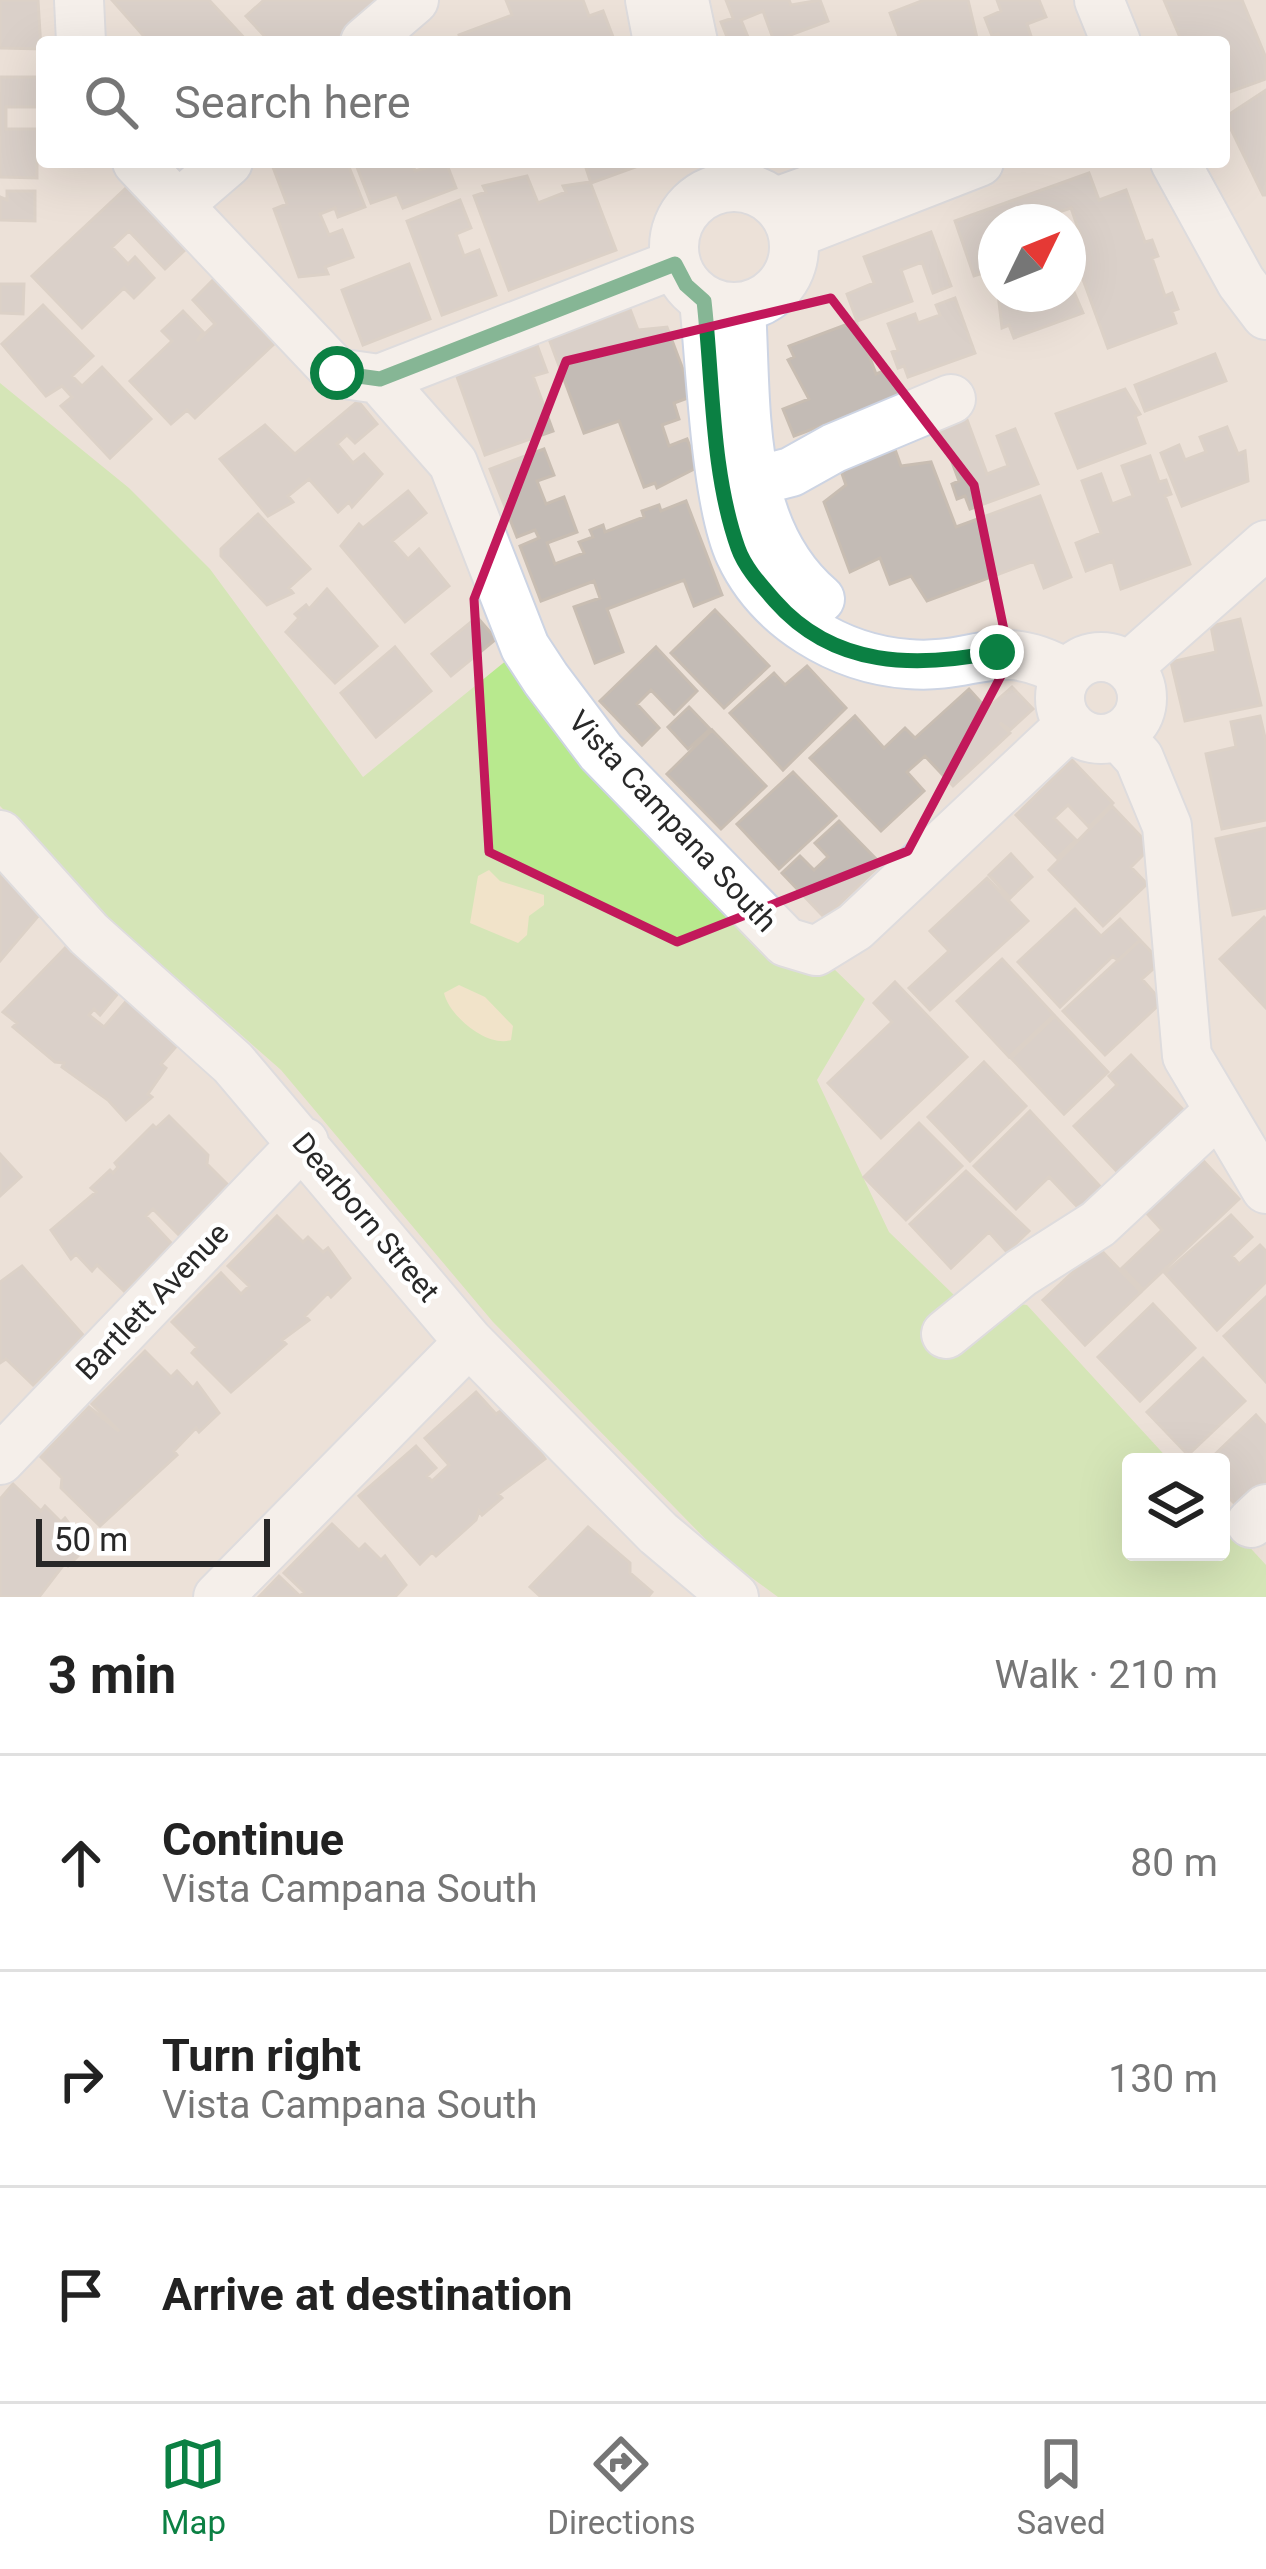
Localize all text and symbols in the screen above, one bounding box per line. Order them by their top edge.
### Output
search box [36,36,1230,168]
icon: search [78,69,144,135]
text: Search here [174,76,411,129]
north arrow [978,204,1086,312]
route start [310,346,364,400]
route end [970,625,1024,679]
street label: Vista Campana South [562,703,784,939]
street label: Dearborn Street [285,1126,447,1308]
street label: Bartlett Avenue [69,1215,235,1387]
map controls [1122,1453,1230,1561]
button: layers [1122,1453,1230,1561]
scale bar [36,1513,270,1566]
text: 50 m [54,1520,128,1559]
text: 3 min [48,1646,176,1705]
text: Walk · 210 m [994,1652,1218,1698]
text: Continue [162,1813,344,1866]
icon: ahead [48,1830,114,1896]
text: 80 m [1130,1840,1218,1886]
text: Vista Campana South [162,1866,538,1912]
text: Turn right [162,2029,361,2082]
icon: right [48,2046,114,2112]
text: 130 m [1108,2056,1218,2102]
text: Vista Campana South [162,2082,538,2128]
icon: arrive [48,2262,114,2328]
text: Arrive at destination [162,2268,573,2321]
tab: Map [160,2431,226,2542]
tab: Directions [547,2431,696,2542]
tab: Saved [1016,2431,1106,2542]

